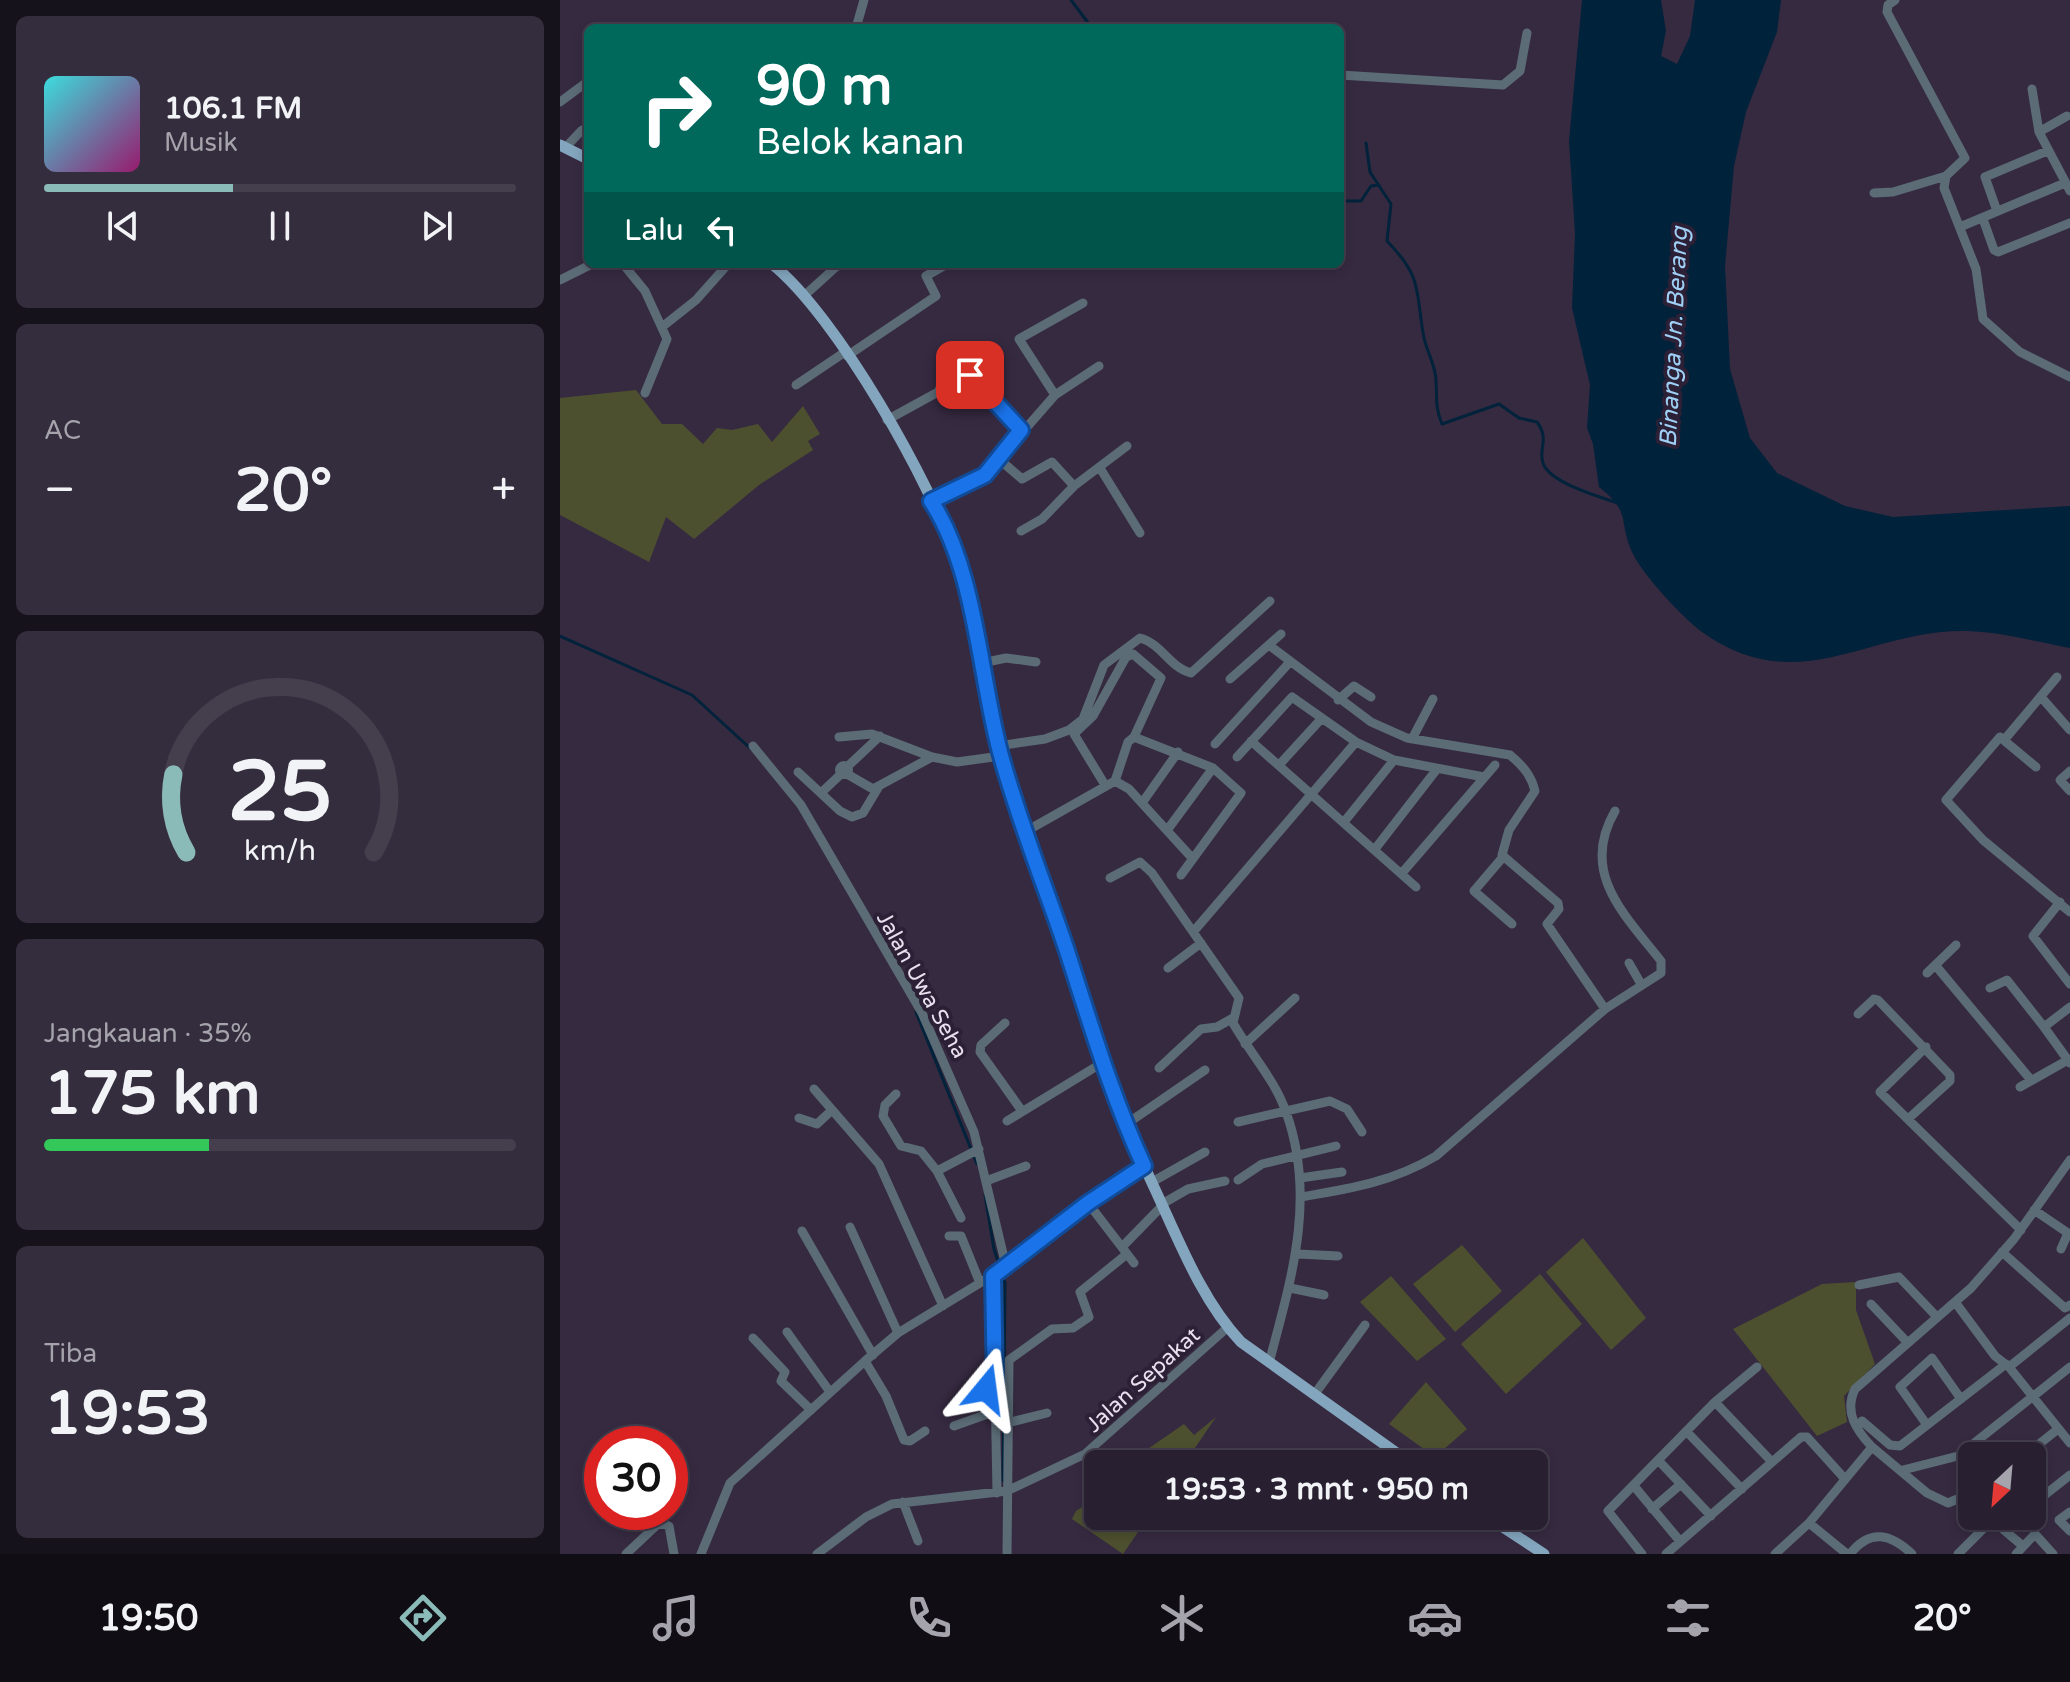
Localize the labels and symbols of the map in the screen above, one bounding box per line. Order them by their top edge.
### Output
water label: Binanga Jn. Berang [1654,224,1694,448]
pin [936,341,1004,409]
street label: Jalan Uwa Seha [871,907,973,1063]
street label: Jalan Sepakat [1081,1322,1205,1438]
position arrow [944,1347,1028,1431]
speed limit sign: 30 [584,1426,688,1530]
north arrow [1958,1442,2046,1530]

